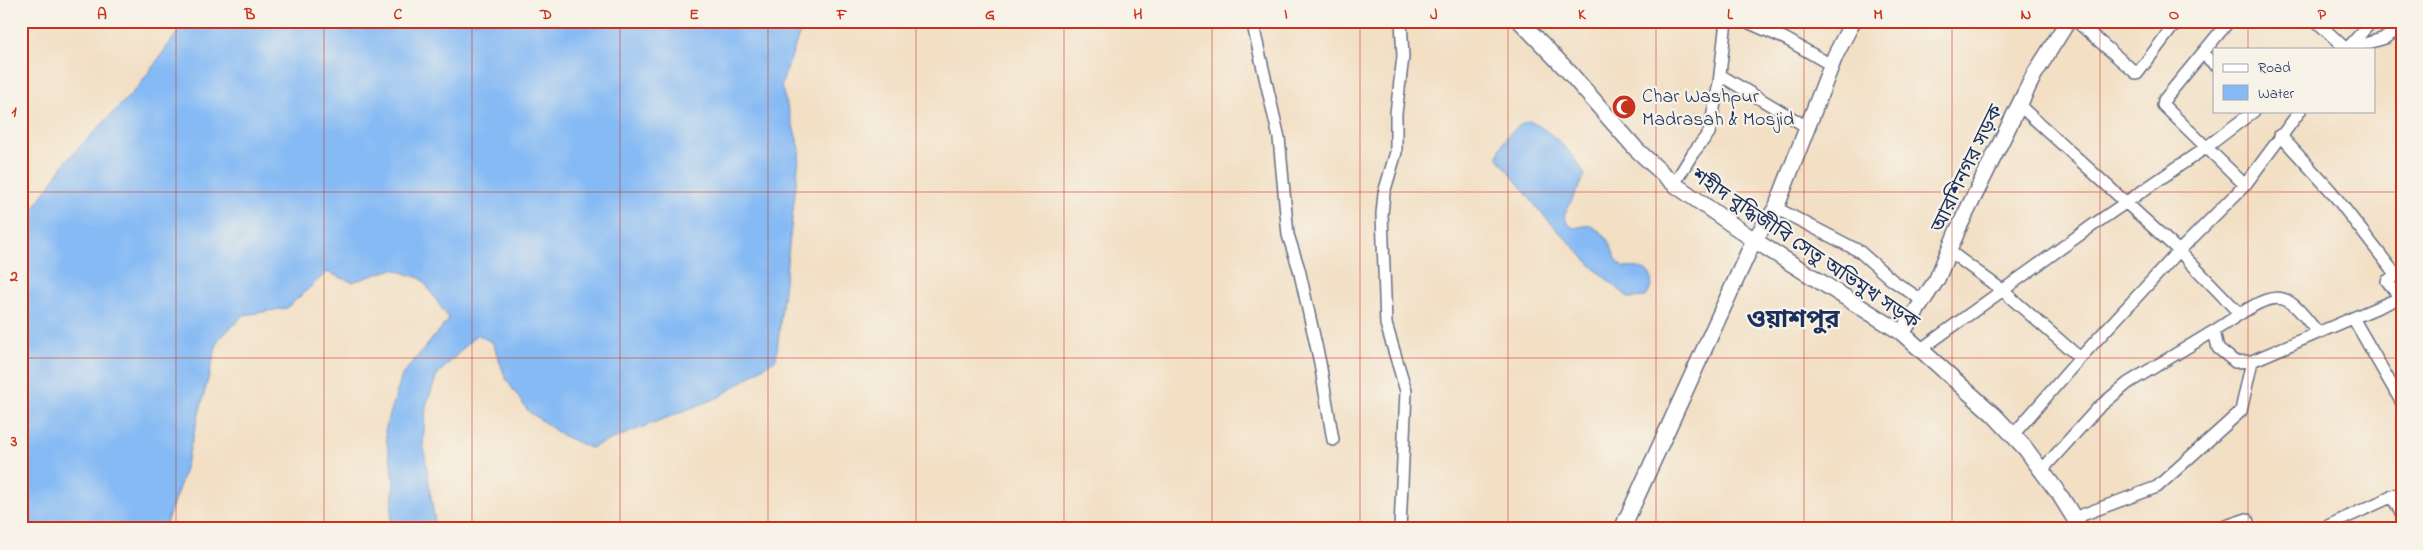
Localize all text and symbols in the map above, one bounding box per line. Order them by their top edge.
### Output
text: A [97,3,107,27]
text: B [244,3,256,27]
text: C [394,3,403,27]
text: D [539,3,552,27]
text: E [689,3,699,27]
text: F [836,3,848,27]
text: G [985,3,995,27]
text: H [1133,3,1143,27]
text: I [1284,3,1288,27]
text: J [1430,3,1438,27]
text: K [1578,3,1587,27]
text: L [1727,3,1734,27]
text: M [1873,3,1883,27]
text: N [2021,3,2032,27]
text: O [2169,3,2180,27]
text: P [2318,3,2327,27]
legend [2213,48,2376,112]
text: Road [2258,57,2291,79]
place label: Char Washpur Madrasah & Mosjid [1642,83,1794,135]
text: Water [2258,83,2294,105]
mosque icon: Char Washpur Madrasah & Mosjid [1611,94,1637,120]
text: 1 [11,100,17,124]
street label: আরশিনগর সড়ক [1924,100,2012,239]
street label: শহীদ বুদ্ধিজীবি সেতু অভিমুখ সড়ক [1684,162,1925,338]
text: 2 [9,265,18,289]
district label: ওয়াশপুর [1747,303,1840,339]
text: 3 [10,430,18,454]

